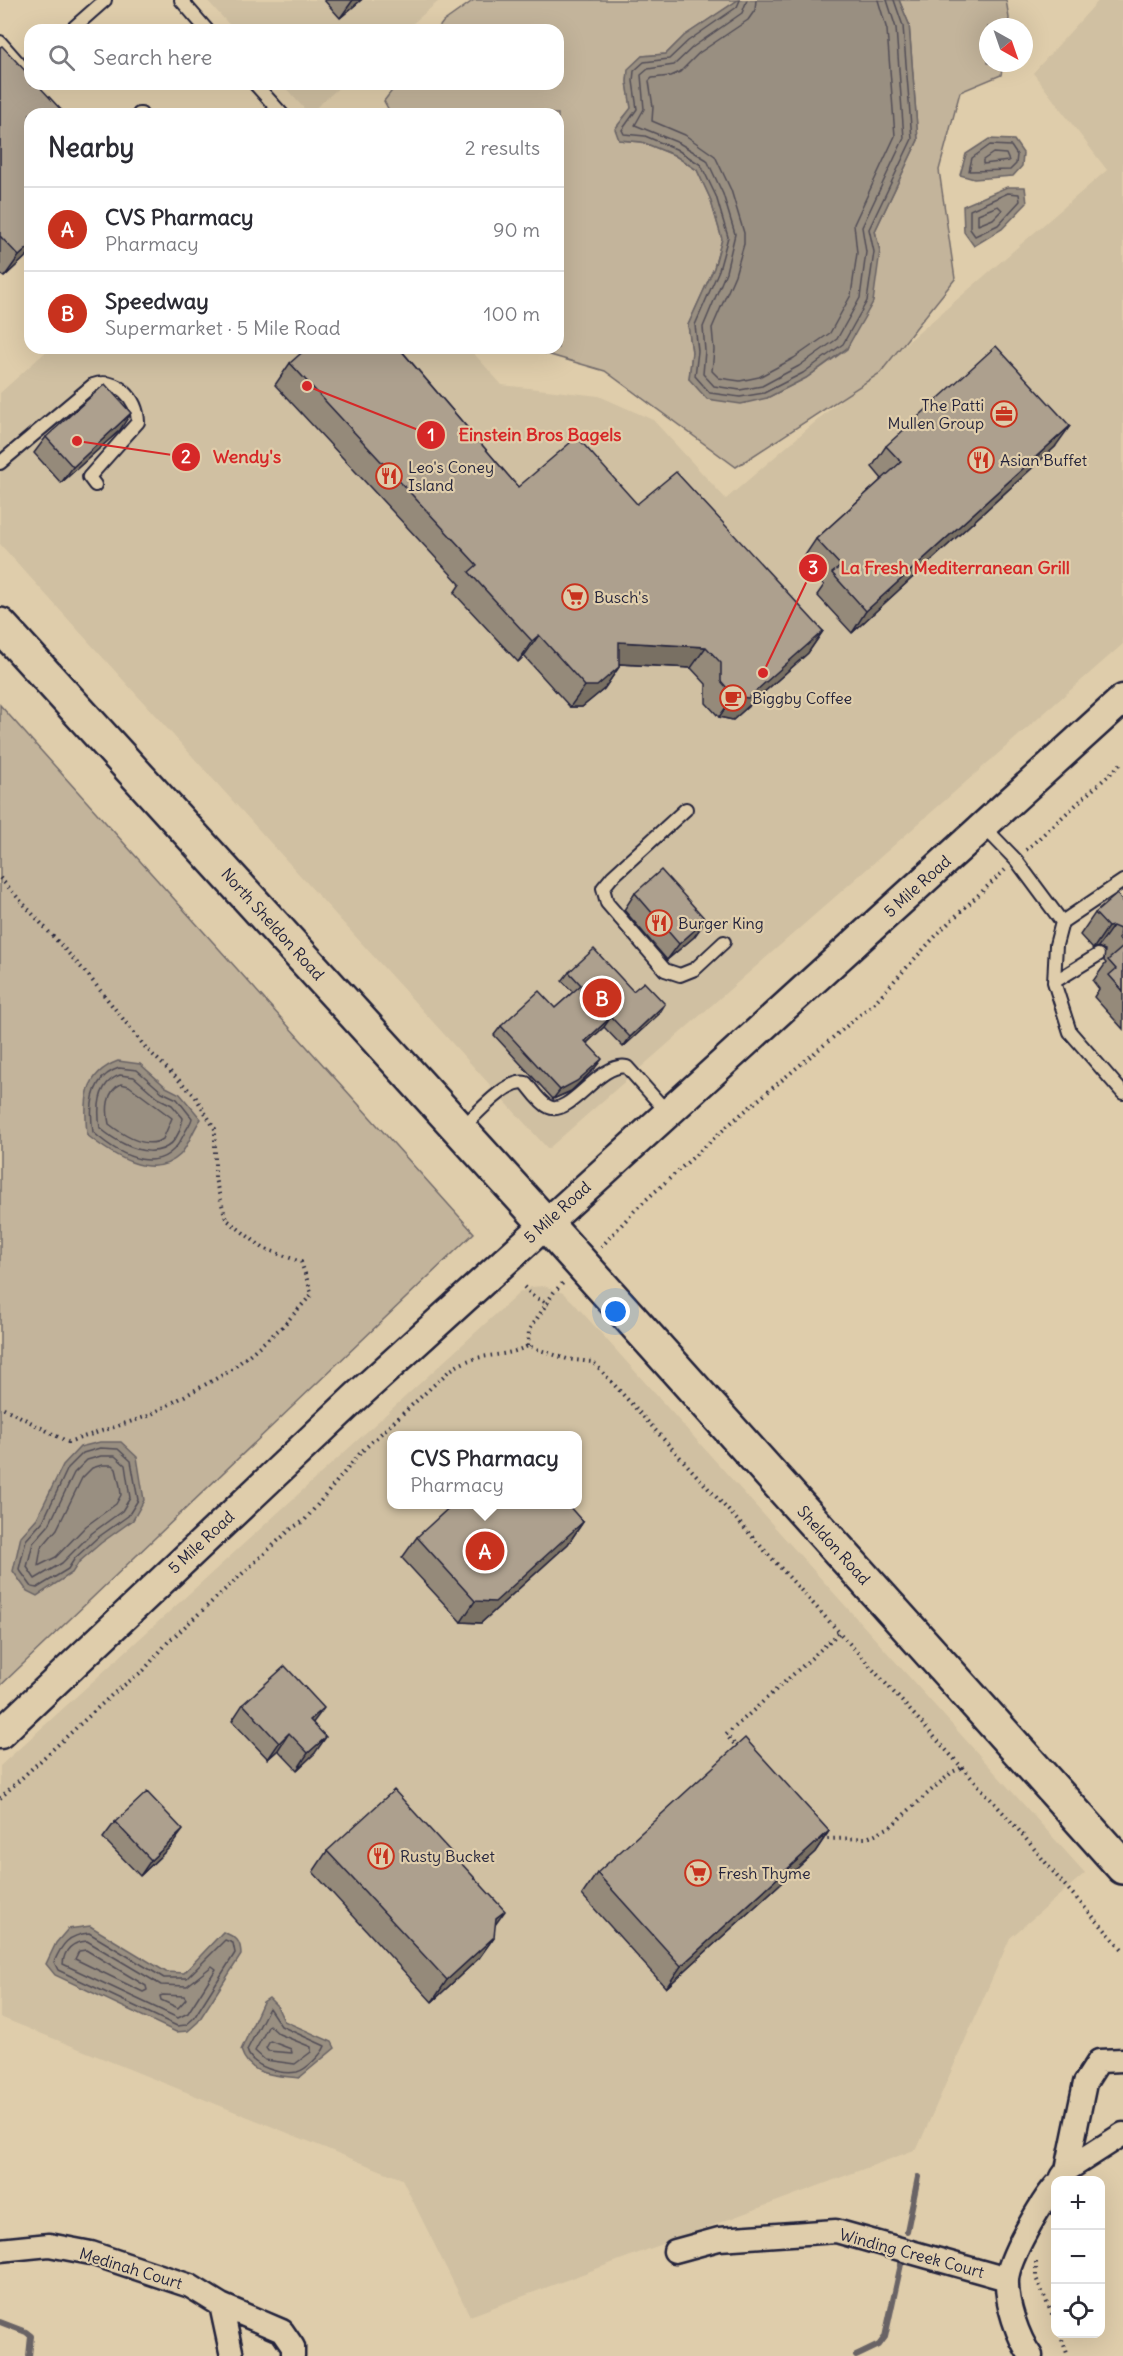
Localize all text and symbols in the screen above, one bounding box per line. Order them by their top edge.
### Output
north arrow [979,18,1033,72]
search box [24,24,564,90]
icon: search [45,41,78,74]
text: Search here [93,43,212,71]
text: Nearby [48,131,134,164]
text: 2 results [465,135,540,160]
text: CVS Pharmacy [105,203,254,231]
text: A [61,217,74,242]
text: 90 m [493,217,540,242]
text: Pharmacy [105,231,199,256]
text: Speedway [105,287,209,315]
text: B [61,301,74,326]
text: 100 m [483,301,540,326]
text: Supermarket · 5 Mile Road [105,315,341,340]
place label: The Patti Mullen Group [888,395,984,433]
office icon: The Patti Mullen Group [989,399,1019,429]
callout: Einstein Bros Bagels [416,417,633,453]
text: 1 [427,423,435,446]
text: Einstein Bros Bagels [458,423,622,446]
callout: Wendy's [171,439,293,475]
text: 2 [181,445,191,468]
text: Wendy's [213,445,281,468]
restaurant icon: Asian Buffet [966,445,996,475]
place label: Asian Buffet [1000,450,1088,470]
place label: Leo's Coney Island [408,457,494,495]
restaurant icon: Leo's Coney Island [374,461,404,491]
callout: La Fresh Mediterranean Grill [798,550,1082,586]
text: 3 [808,556,818,579]
text: La Fresh Mediterranean Grill [840,556,1070,579]
supermarket icon: Busch's [560,582,590,612]
place label: Busch's [594,587,649,607]
cafe icon: Biggby Coffee [718,683,748,713]
place label: Biggby Coffee [752,688,852,708]
street label: 5 Mile Road [879,851,955,921]
street label: North Sheldon Road [217,864,329,984]
restaurant icon: Burger King [644,908,674,938]
place label: Burger King [678,913,764,933]
pin: B [582,976,622,1020]
street label: 5 Mile Road [519,1177,595,1247]
your location [601,1297,630,1326]
popup [387,1431,582,1509]
text: CVS Pharmacy [410,1444,559,1472]
text: Pharmacy [410,1472,504,1497]
street label: Sheldon Road [793,1501,875,1589]
street label: 5 Mile Road [164,1506,238,1578]
pin: A [466,1528,504,1574]
restaurant icon: Rusty Bucket [366,1841,396,1871]
place label: Rusty Bucket [400,1846,496,1866]
supermarket icon: Fresh Thyme [683,1858,713,1888]
place label: Fresh Thyme [718,1863,811,1883]
map controls [1051,2176,1105,2338]
button: + [1051,2176,1105,2230]
street label: Winding Creek Court [838,2224,987,2282]
button: − [1051,2230,1105,2284]
street label: Medinah Court [77,2243,185,2293]
button: locate [1051,2284,1105,2338]

